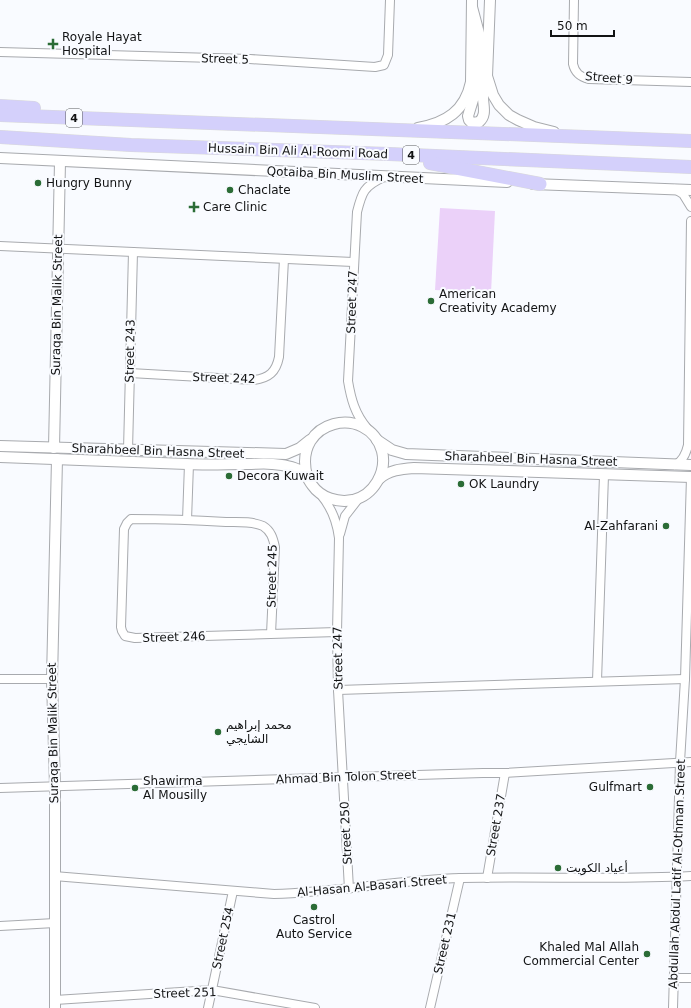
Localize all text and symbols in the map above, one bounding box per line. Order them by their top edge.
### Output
scale bar [551,12,614,38]
text: 50 m [557,19,588,33]
place label: Royale Hayat Hospital [62,30,142,58]
marker: Royale Hayat Hospital [47,38,59,50]
street label: Street 5 [201,51,249,67]
street label: Street 9 [585,69,633,87]
road number: 4 [66,109,82,127]
street label: Hussain Bin Ali Al-Roomi Road [208,141,388,161]
road number: 4 [403,146,419,164]
street label: Qotaiba Bin Muslim Street [266,164,424,186]
place label: Hungry Bunny [46,176,132,190]
marker: Hungry Bunny [33,178,43,188]
place label: Chaclate [238,183,291,197]
marker: Chaclate [225,185,235,195]
place label: Care Clinic [203,200,267,214]
marker: Care Clinic [188,201,200,213]
street label: Suraqa Bin Malik Street [49,234,65,376]
street label: Street 247 [344,270,360,334]
place label: American Creativity Academy [439,287,557,315]
marker: American Creativity Academy [426,296,436,306]
street label: Street 243 [122,319,138,383]
street label: Street 242 [192,370,256,386]
street label: Sharahbeel Bin Hasna Street [71,441,245,461]
street label: Sharahbeel Bin Hasna Street [444,449,618,469]
place label: Decora Kuwait [237,469,324,483]
marker: Decora Kuwait [224,471,234,481]
place label: OK Laundry [469,477,539,491]
marker: OK Laundry [456,479,466,489]
place label: Al-Zahfarani [584,519,658,533]
marker: Al-Zahfarani [661,521,671,531]
street label: Street 245 [264,544,280,608]
street label: Street 247 [330,626,346,690]
street label: Street 246 [142,629,206,645]
street label: Suraqa Bin Malik Street [45,662,61,804]
place label: محمد إبراهيم الشايجي [226,718,292,746]
marker: محمد إبراهيم الشايجي [213,727,223,737]
street label: Abdullah Abdul Latif Al-Othman Street [666,759,688,989]
street label: Ahmad Bin Tolon Street [276,768,417,786]
place label: Shawirma Al Mousilly [143,774,207,802]
place label: Gulfmart [589,780,642,794]
marker: Gulfmart [645,782,655,792]
marker: Shawirma Al Mousilly [130,783,140,793]
street label: Street 237 [484,793,508,857]
street label: Street 250 [337,801,355,865]
place label: أعياد الكويت [566,860,628,876]
marker: أعياد الكويت [553,863,563,873]
street label: Al-Hasan Al-Basari Street [296,872,448,900]
marker: Castrol Auto Service [309,902,319,912]
street label: Street 254 [210,906,236,970]
street label: Street 231 [431,911,459,975]
place label: Castrol Auto Service [276,913,352,941]
place label: Khaled Mal Allah Commercial Center [523,940,639,968]
marker: Khaled Mal Allah Commercial Center [642,949,652,959]
street label: Street 251 [153,985,217,1001]

